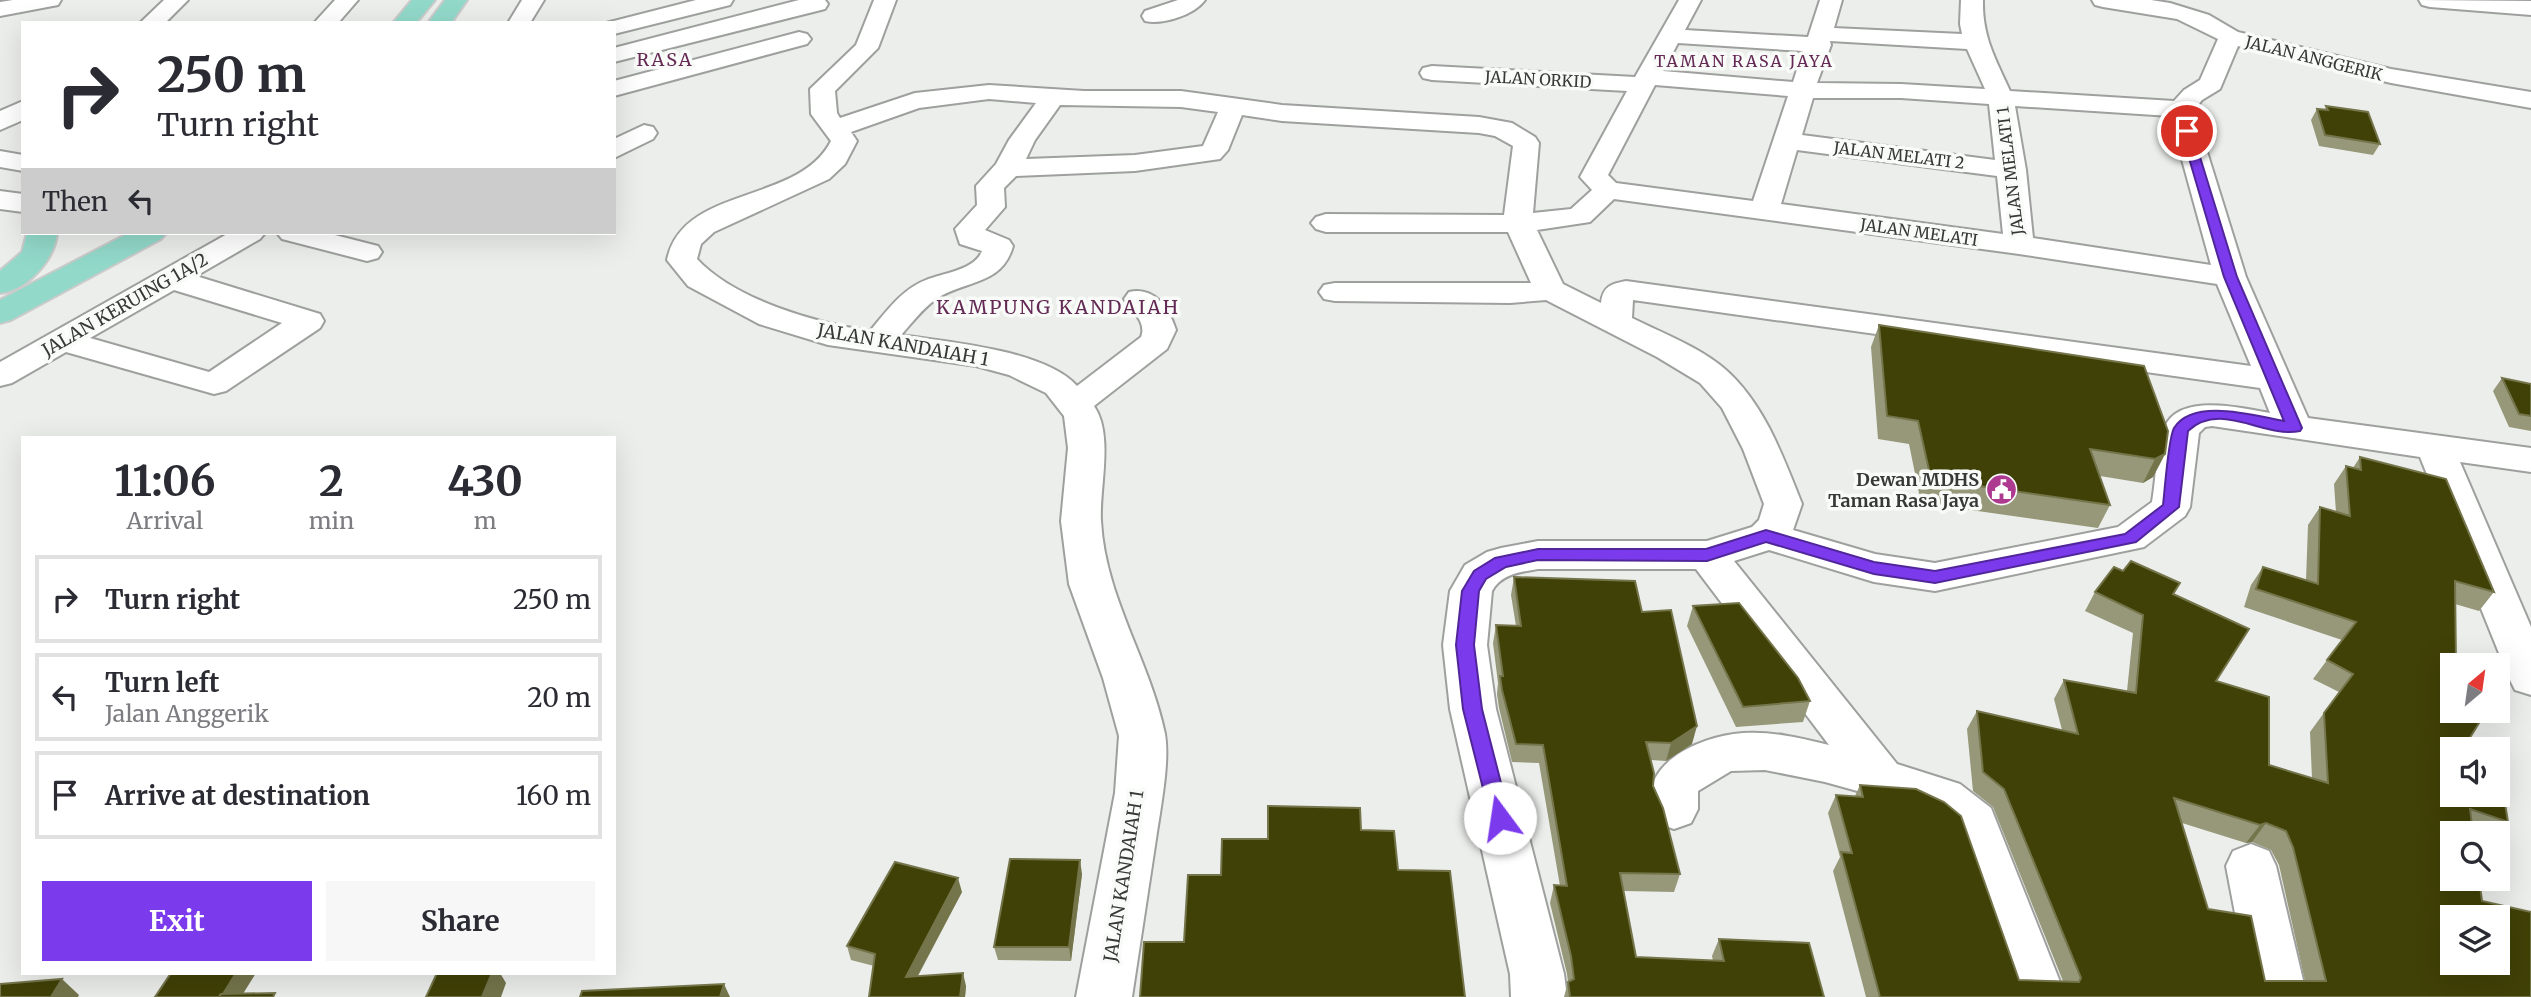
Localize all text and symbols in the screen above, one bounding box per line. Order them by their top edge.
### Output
street label: JALAN ANGGERIK [2242,31,2385,85]
text: 250 m [157,44,306,105]
district label: RASA [636,48,694,71]
icon: right [42,49,133,140]
district label: TAMAN RASA JAYA [1654,51,1834,71]
street label: JALAN ORKID [1483,66,1592,92]
pin [2157,101,2217,161]
text: Turn right [157,105,319,145]
street label: JALAN MELATI 1 [1992,106,2028,237]
icon: arrive [2168,112,2206,150]
street label: JALAN MELATI 2 [1831,137,1966,173]
icon: left [122,182,160,220]
text: Then [42,185,108,218]
street label: JALAN MELATI [1858,214,1979,250]
street label: JALAN KERUING 1A/2 [37,248,212,362]
district label: KAMPUNG KANDAIAH [936,295,1180,319]
street label: JALAN KANDAIAH 1 [815,318,991,371]
text: 11:06 [114,455,215,507]
text: 2 [319,455,344,507]
text: 430 [447,455,523,507]
place label: Dewan MDHS Taman Rasa Jaya [1828,468,1979,512]
public building icon: Dewan MDHS Taman Rasa Jaya [1985,473,2019,507]
text: Arrival [126,506,203,535]
text: min [309,506,354,535]
text: m [474,506,496,535]
icon: right [46,580,84,618]
text: Turn right [105,583,240,616]
text: 250 m [513,583,591,616]
north arrow [2440,653,2510,723]
map controls [2440,653,2510,975]
text: Turn left [105,666,219,699]
icon: left [46,678,84,716]
text: 20 m [527,681,591,714]
text: Jalan Anggerik [105,699,269,728]
button: sound [2440,737,2510,807]
icon: arrive [46,776,84,814]
text: Arrive at destination [105,779,370,812]
text: 160 m [516,779,591,812]
position arrow [1463,781,1537,855]
street label: JALAN KANDAIAH 1 [1098,788,1148,965]
button: search [2440,821,2510,891]
button: Exit [42,881,312,961]
button: Share [326,881,595,961]
button: layers [2440,905,2510,975]

